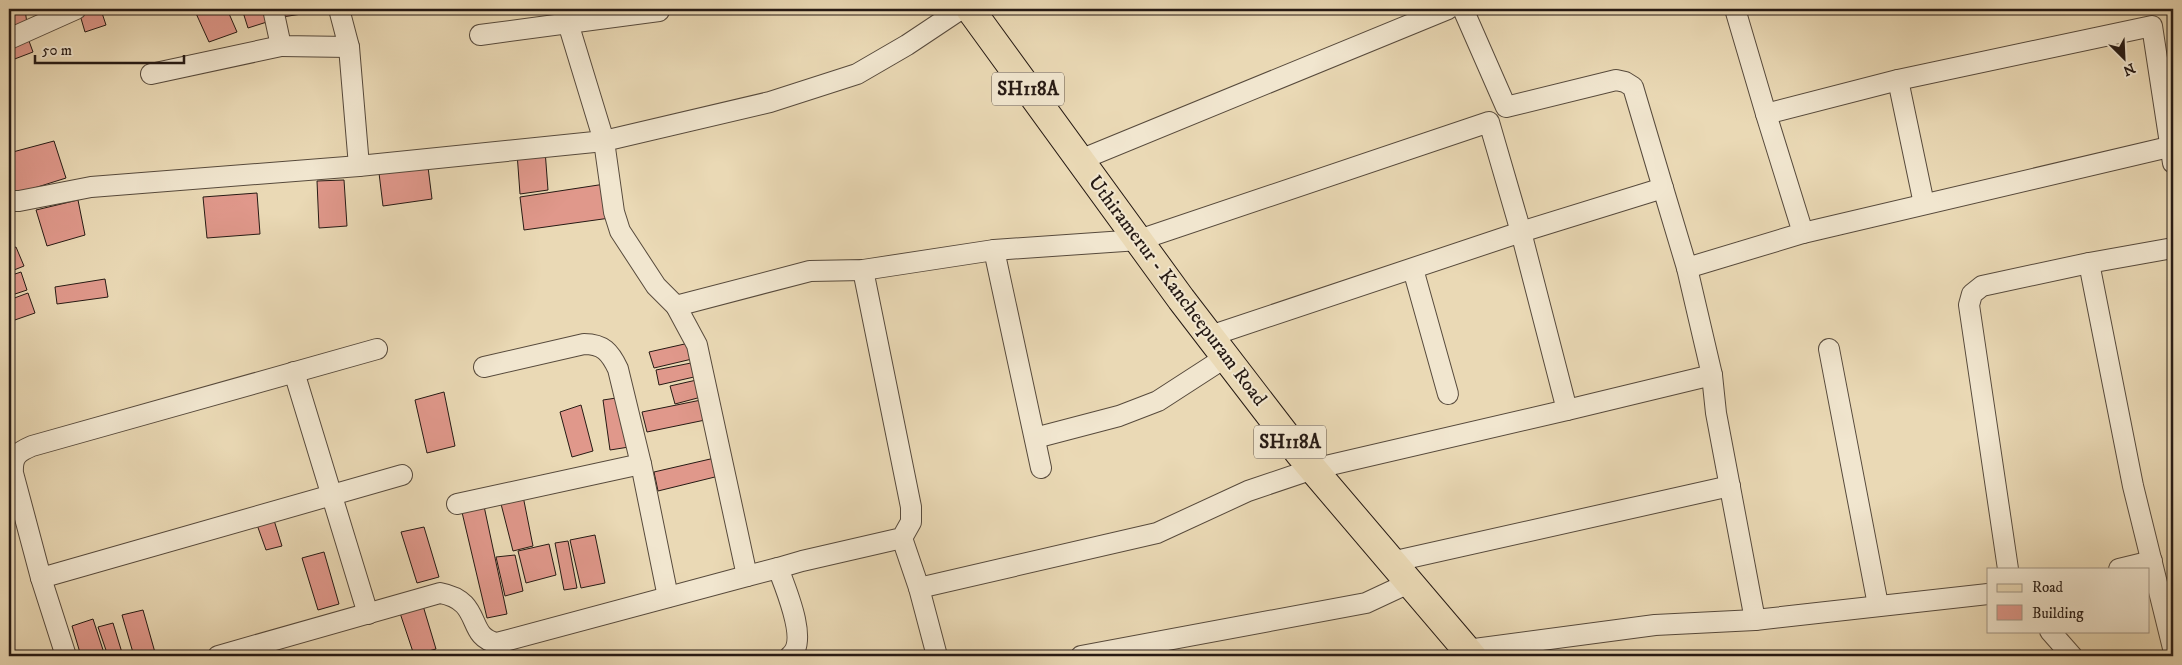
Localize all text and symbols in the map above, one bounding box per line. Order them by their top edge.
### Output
scale bar [35,32,184,64]
north arrow [2100,32,2150,82]
text: 50 m [42,41,72,60]
text: N [2120,58,2138,80]
road number: SH118A [992,72,1064,106]
street label: Uthiramerur - Kancheepuram Road [1082,171,1272,411]
road number: SH118A [1254,426,1326,458]
legend [1987,568,2150,632]
text: Road [2032,578,2064,597]
text: Building [2032,604,2084,623]

